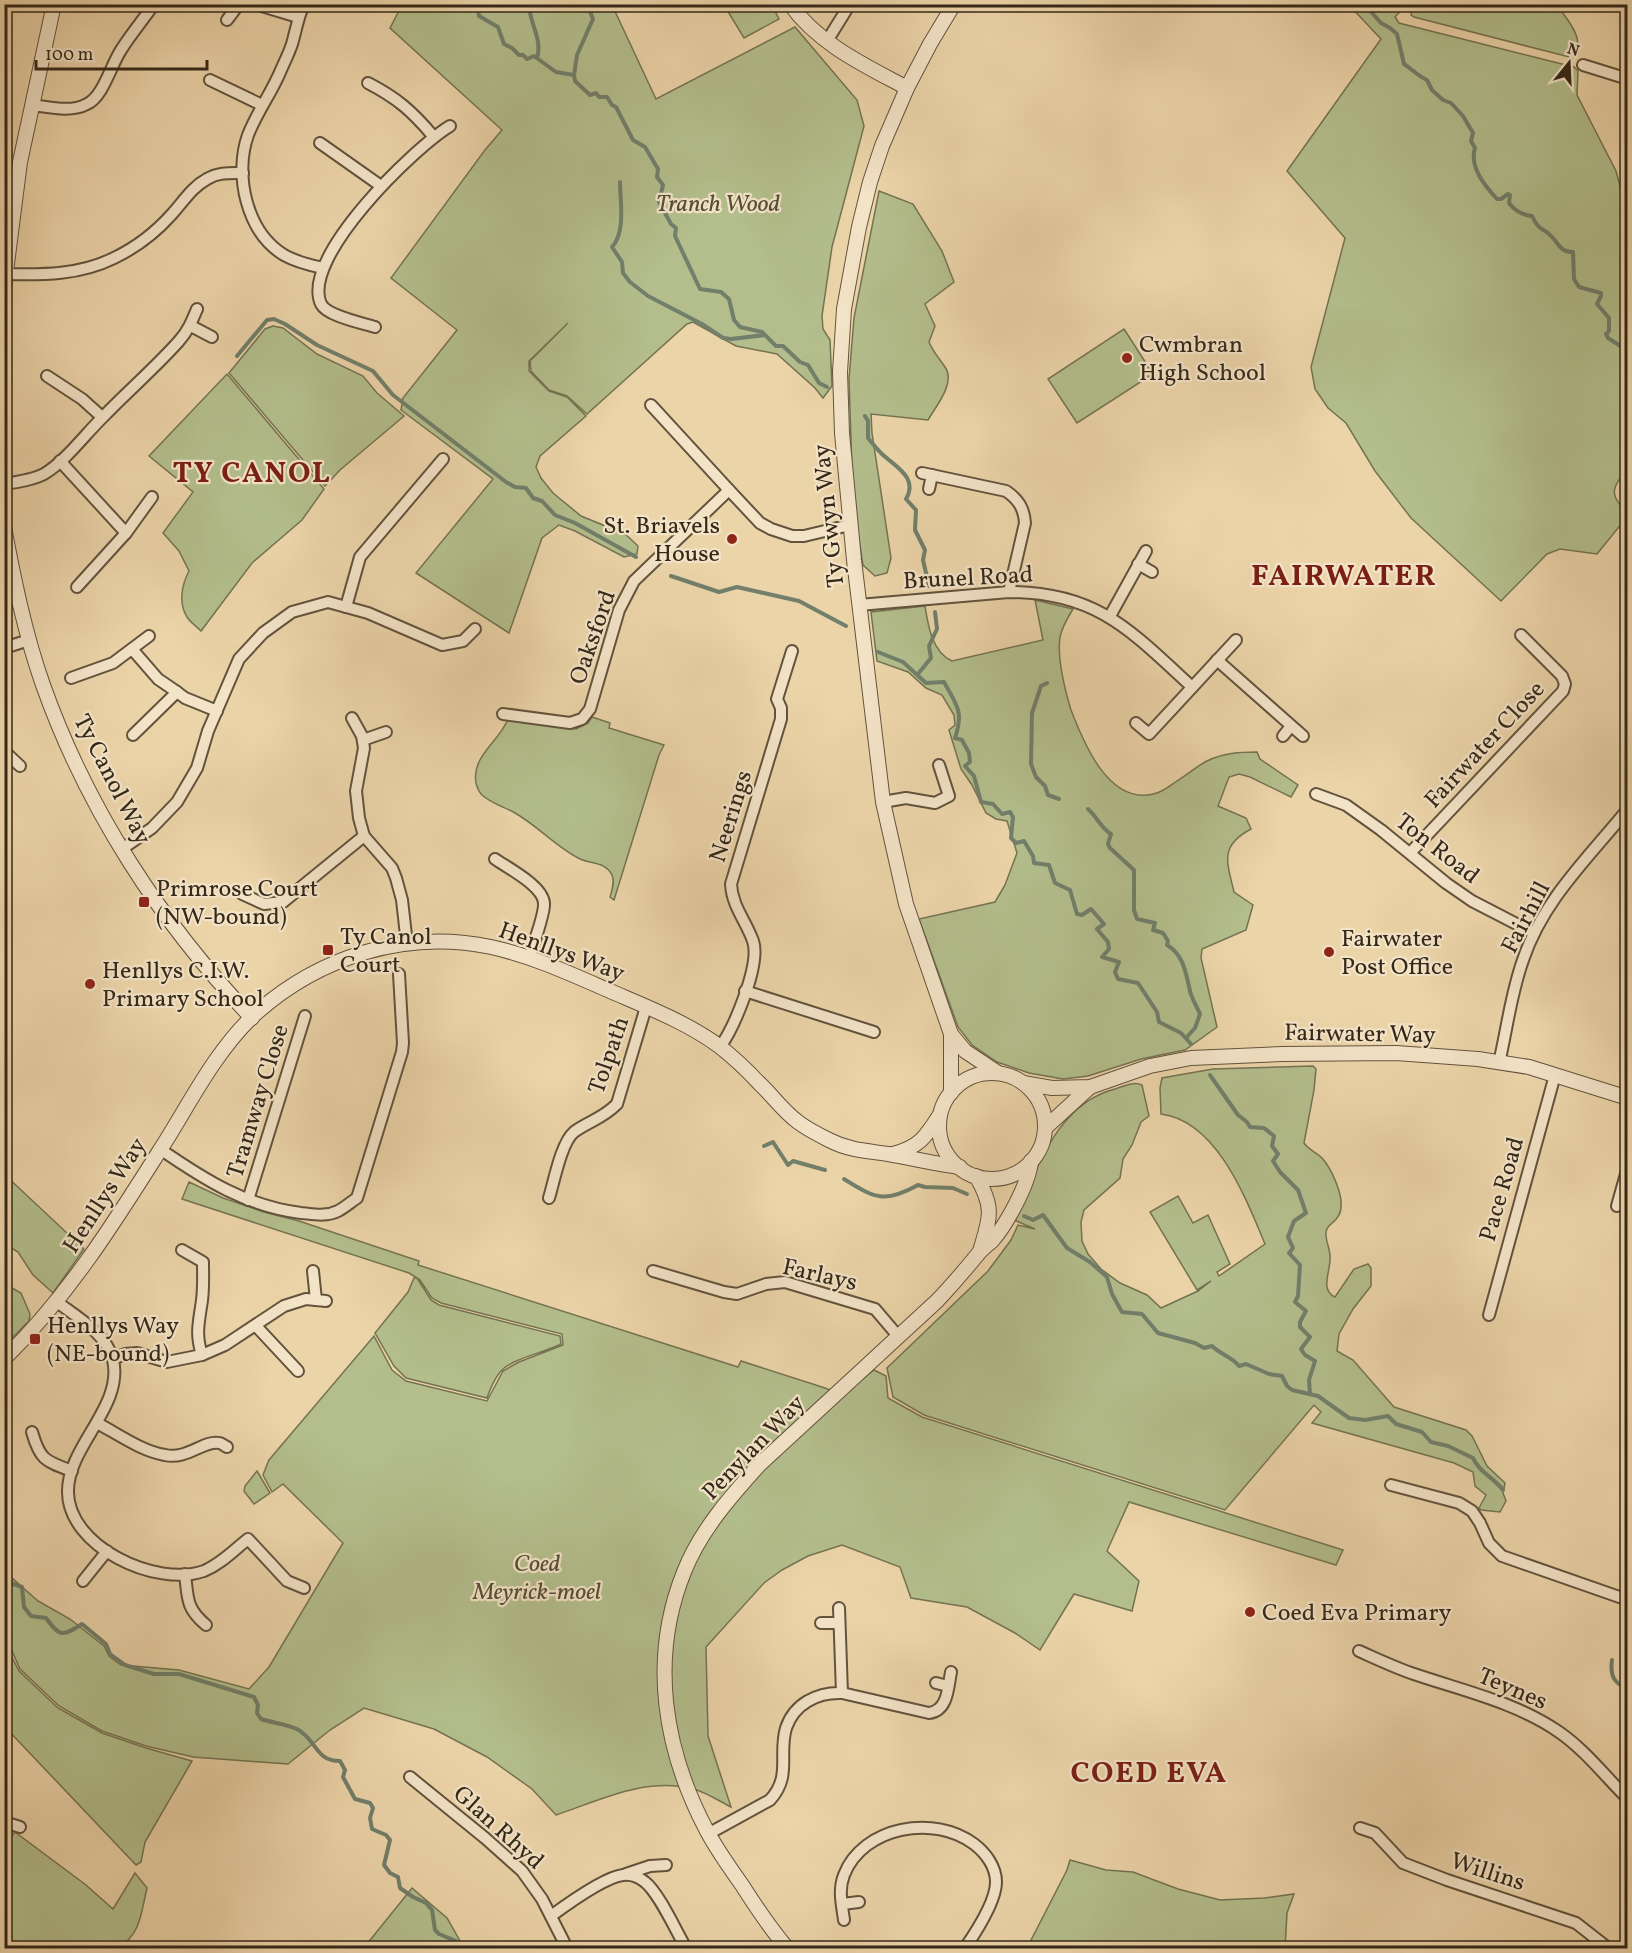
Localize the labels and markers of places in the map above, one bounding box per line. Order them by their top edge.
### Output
place label: Cwmbran High School [1139,329,1266,391]
marker: Cwmbran High School [1120,351,1134,365]
place label: St. Briavels House [603,510,720,572]
marker: St. Briavels House [725,532,739,546]
place label: Primrose Court (NW-bound) [156,873,318,935]
marker: Primrose Court (NW-bound) [137,895,151,909]
place label: Ty Canol Court [340,921,432,983]
place label: Fairwater Post Office [1341,923,1453,985]
marker: Ty Canol Court [321,943,335,957]
marker: Fairwater Post Office [1322,945,1336,959]
place label: Henllys C.I.W. Primary School [102,955,264,1017]
marker: Henllys C.I.W. Primary School [83,977,97,991]
place label: Henllys Way (NE-bound) [47,1310,179,1372]
marker: Henllys Way (NE-bound) [28,1332,42,1346]
place label: Coed Eva Primary [1262,1597,1451,1631]
marker: Coed Eva Primary [1243,1605,1257,1619]

